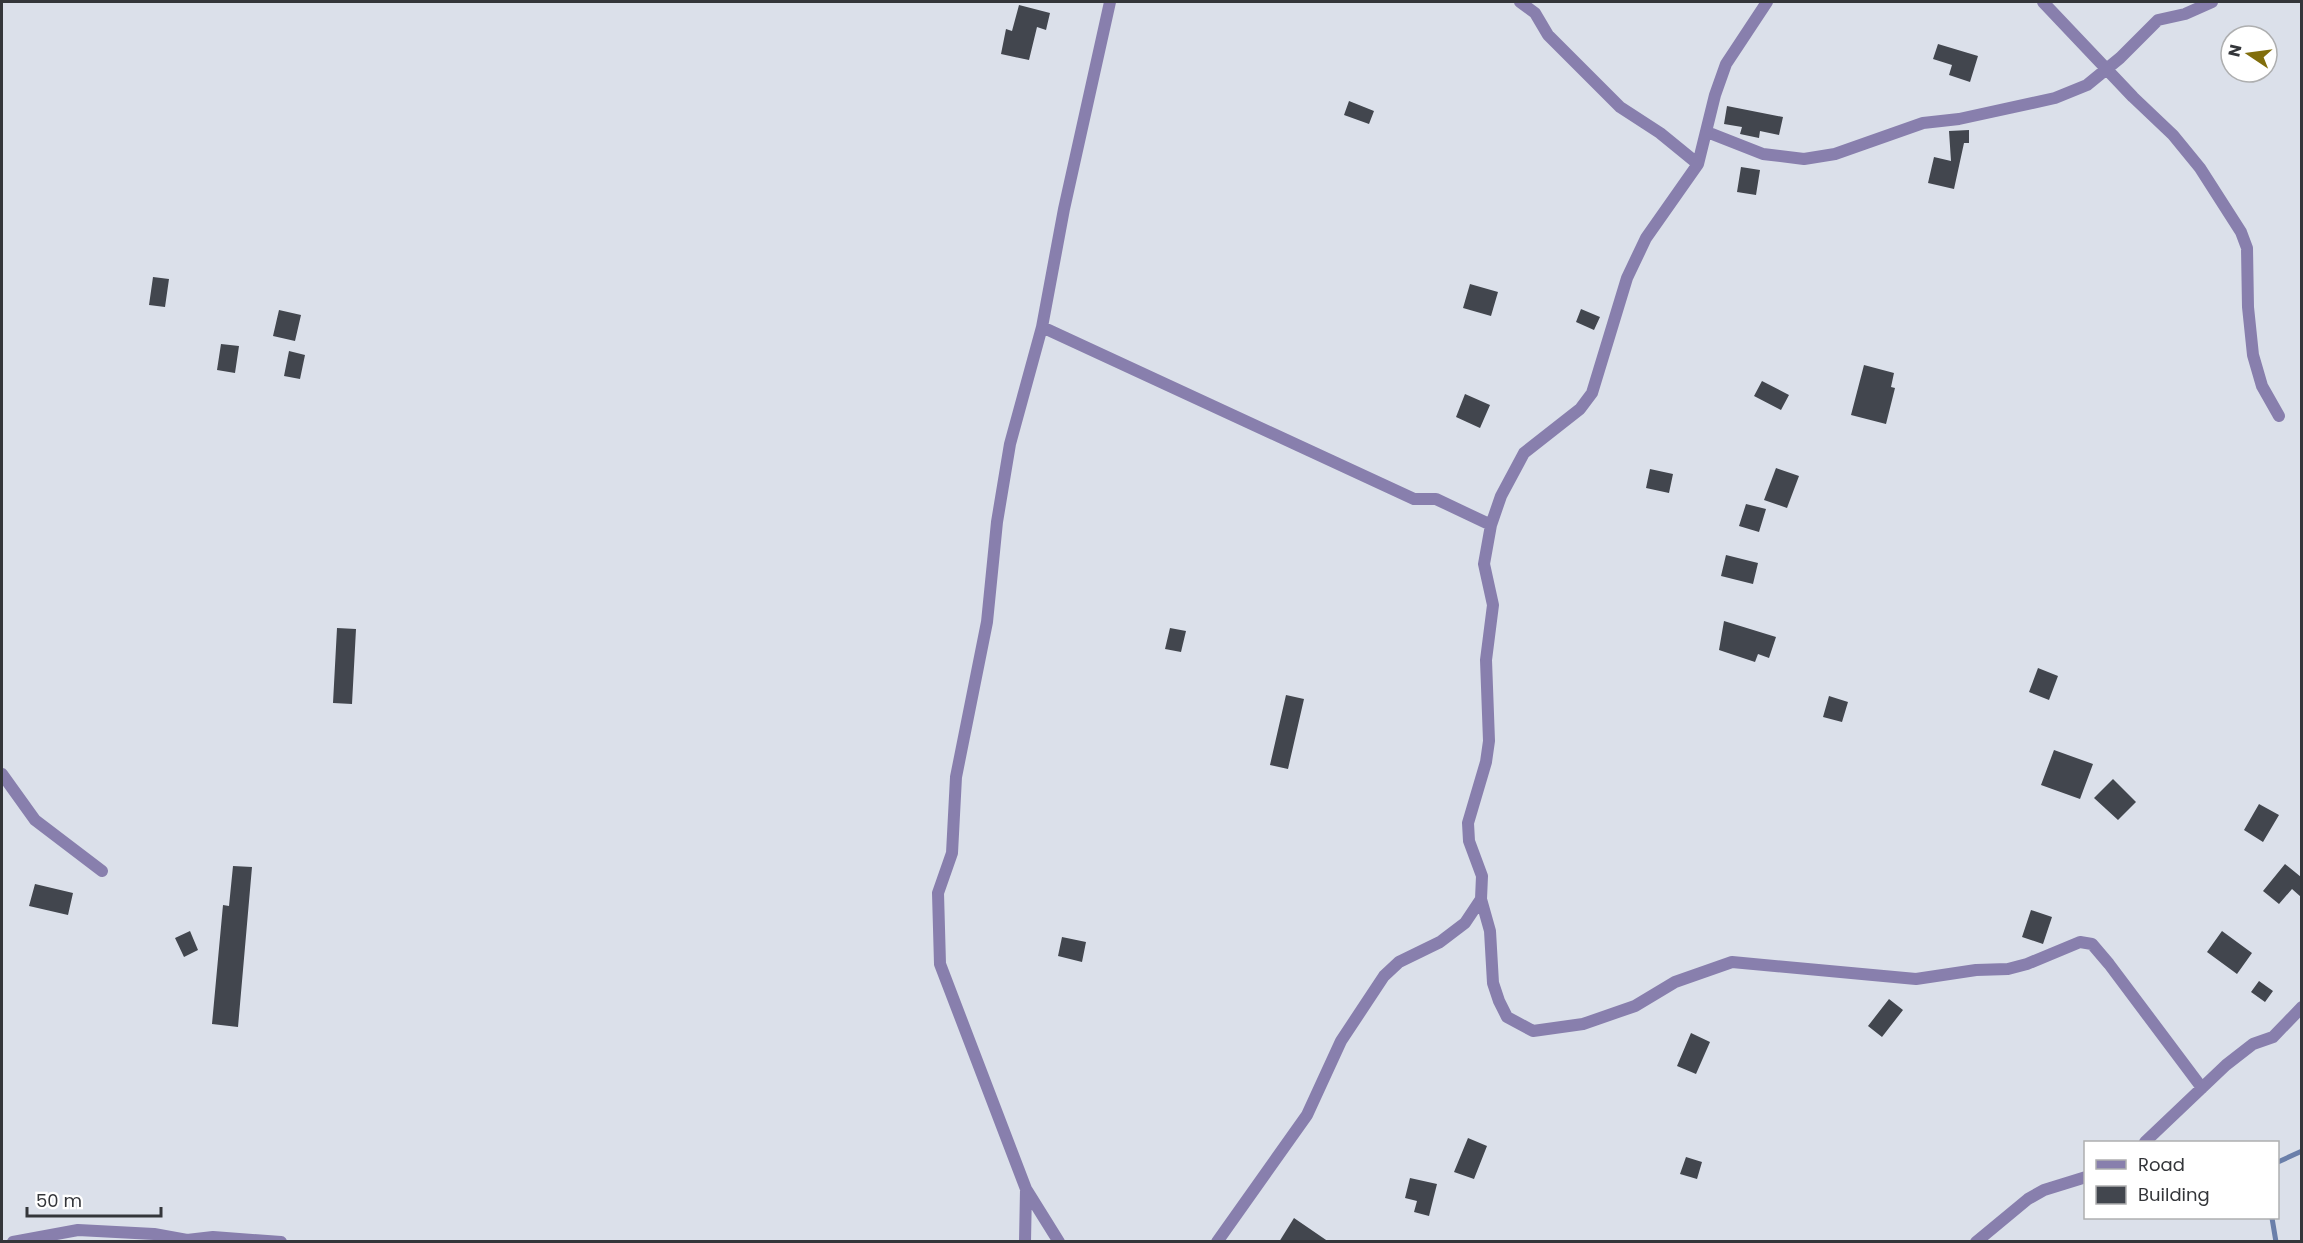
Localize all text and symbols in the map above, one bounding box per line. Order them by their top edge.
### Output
north arrow [2219,24,2279,84]
text: N [2222,42,2247,59]
legend [2084,1141,2279,1219]
text: Road [2138,1152,2185,1177]
scale bar [27,1180,160,1218]
text: Building [2138,1182,2210,1207]
text: 50 m [36,1188,82,1213]

